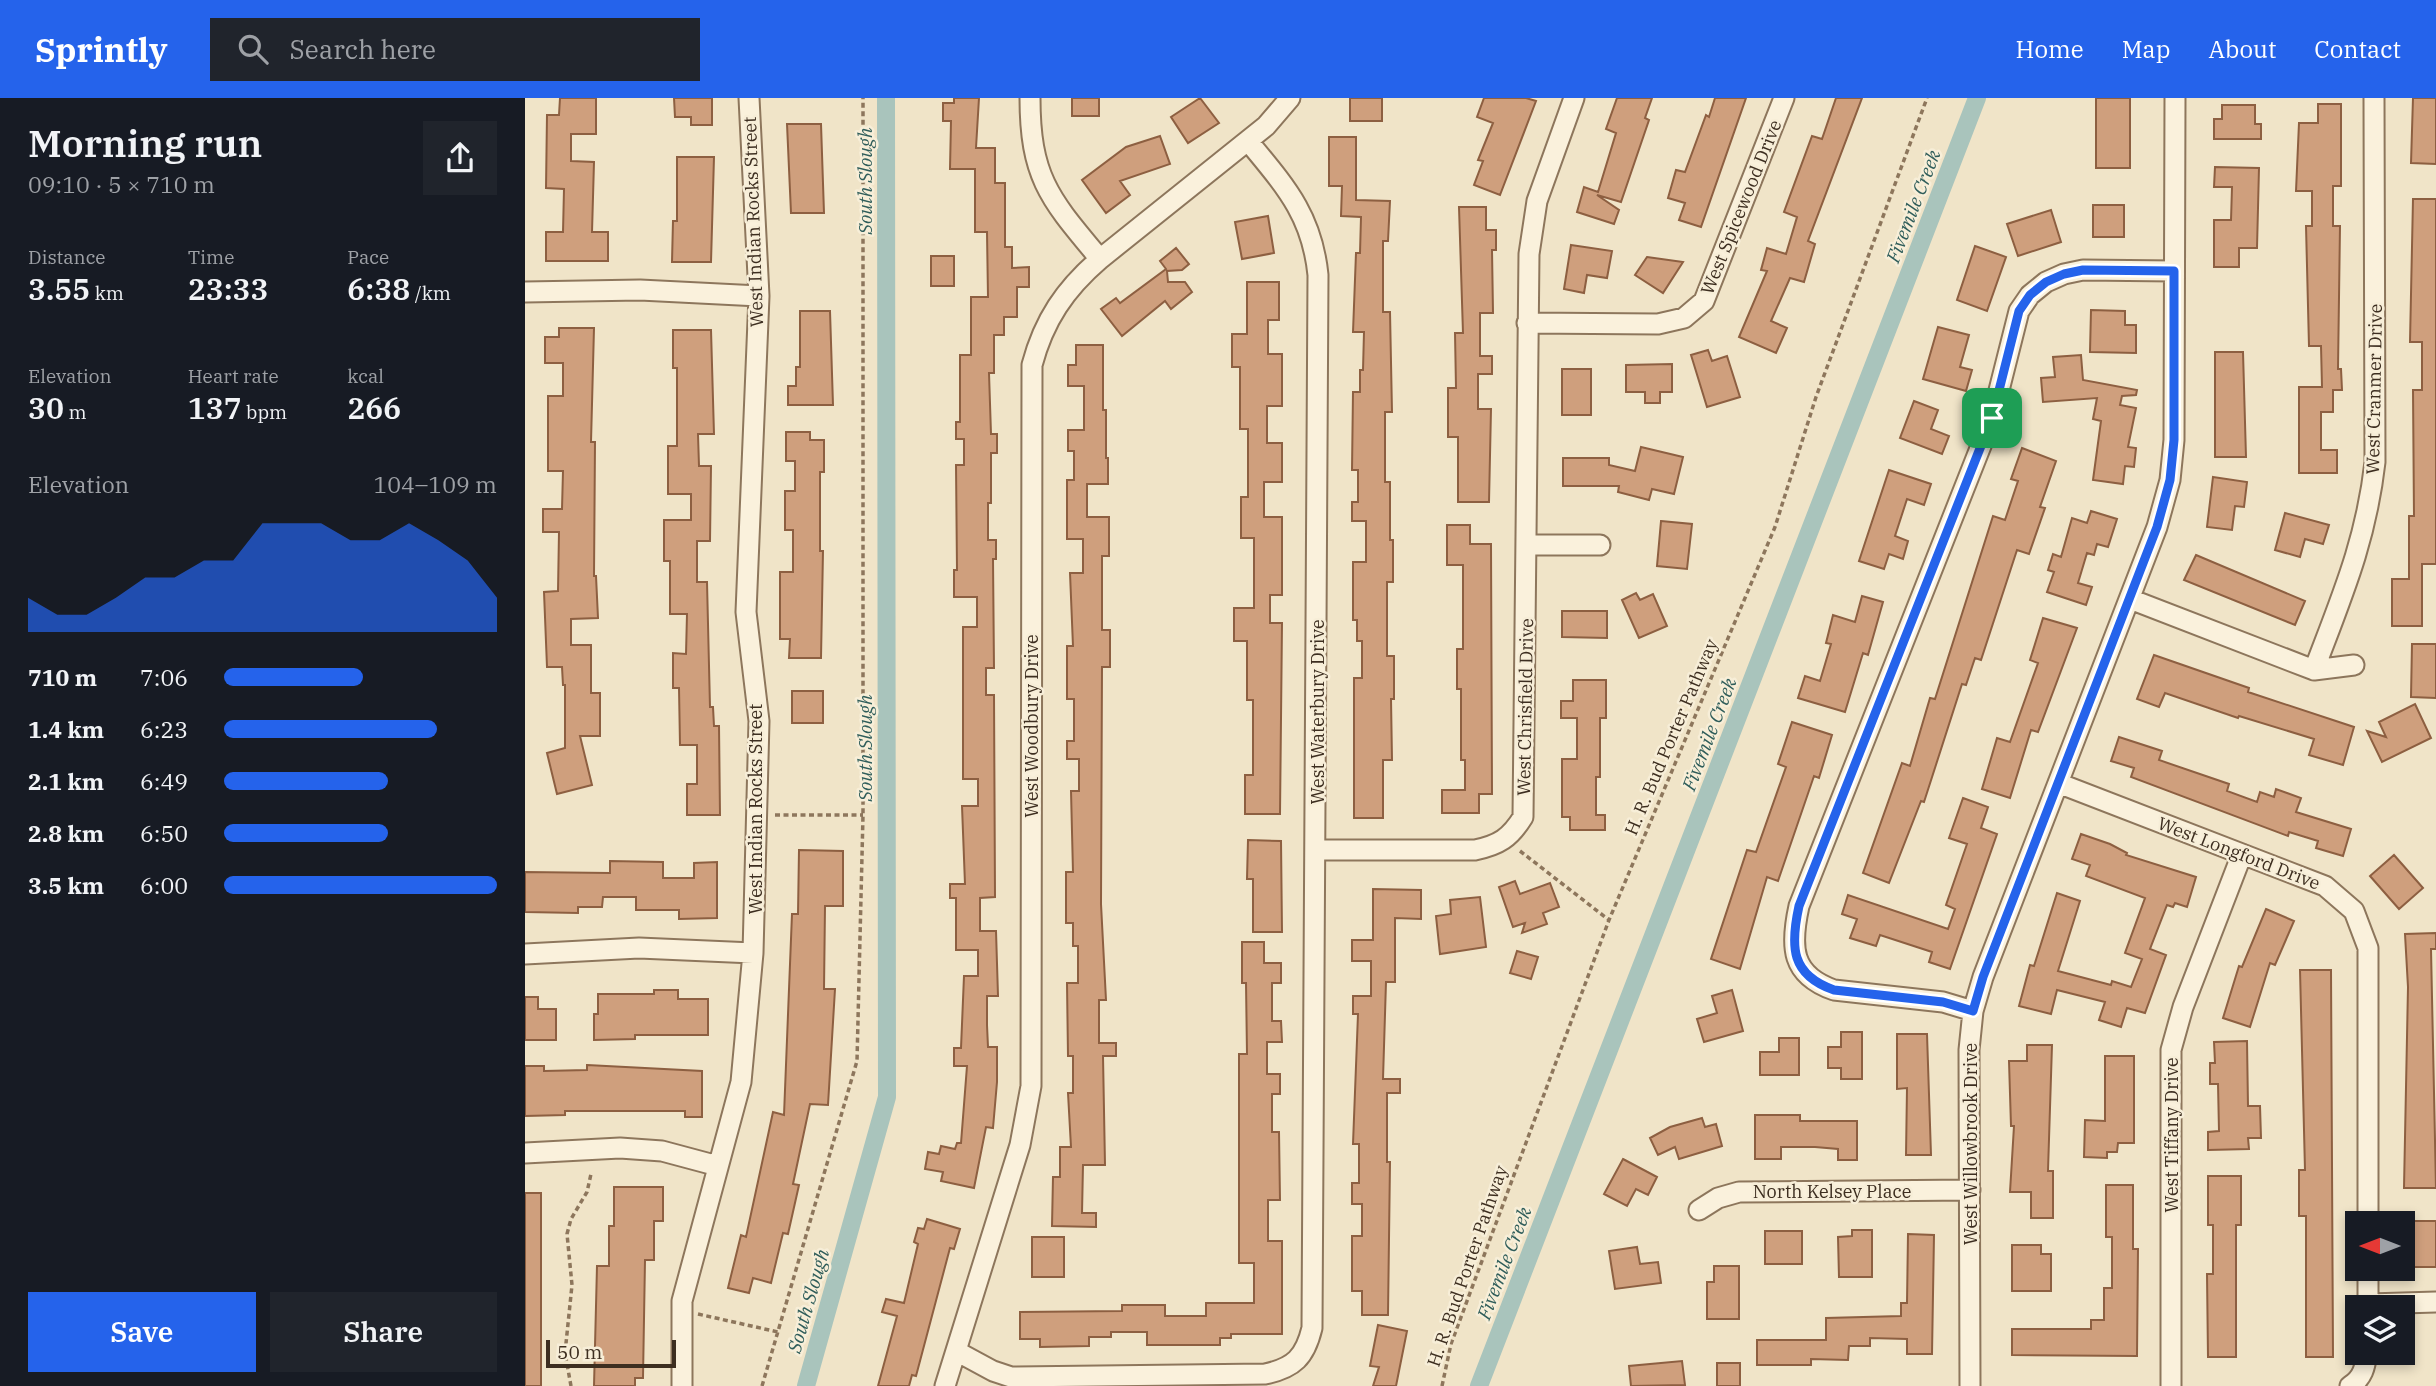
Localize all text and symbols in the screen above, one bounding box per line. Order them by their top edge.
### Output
search box [210,18,700,81]
text: Sprintly [35,28,168,71]
icon: search [234,30,272,68]
text: Search here [290,32,436,66]
text: Home [2016,33,2084,65]
text: Map [2122,33,2170,65]
text: About [2208,33,2276,65]
text: Contact [2314,33,2401,65]
street label: West Indian Rocks Street [738,116,768,328]
street label: West Spicewood Drive [1695,116,1787,298]
text: Morning run [28,118,262,167]
button: share [423,121,497,195]
water label: South Slough [853,127,877,236]
water label: Fivemile Creek [1880,145,1946,267]
text: 09:10 · 5 × 710 m [28,169,215,199]
text: Distance [28,245,106,269]
text: Time [188,245,234,269]
text: Pace [347,245,389,269]
text: 3.55 [28,269,90,308]
text: 23:33 [188,269,269,308]
text: 6:38 [347,269,410,308]
text: km [90,281,124,305]
text: /km [410,281,451,305]
street label: West Cranmer Drive [2361,304,2387,474]
text: Elevation [28,364,112,388]
text: Heart rate [188,364,279,388]
text: kcal [347,364,384,388]
text: 30 [28,388,64,427]
text: 137 [188,388,242,427]
text: 266 [347,388,401,427]
pin [1962,388,2022,448]
icon: arrive [1973,399,2011,437]
text: m [64,400,87,424]
text: bpm [242,400,287,424]
text: Elevation [28,469,129,499]
text: 104–109 m [373,469,497,499]
street label: West Chrisfield Drive [1512,618,1538,796]
street label: West Waterbury Drive [1306,619,1329,805]
street label: West Woodbury Drive [1020,634,1043,818]
street label: H. R. Bud Porter Pathway [1619,635,1723,839]
text: 710 m [28,662,97,692]
text: 7:06 [140,662,188,692]
water label: Fivemile Creek [1676,673,1742,795]
water label: South Slough [853,694,877,803]
street label: West Indian Rocks Street [744,704,767,914]
text: 1.4 km [28,714,104,744]
text: 6:23 [140,714,188,744]
text: 2.1 km [28,766,104,796]
text: 6:49 [140,766,188,796]
street label: West Longford Drive [2154,811,2324,895]
text: 2.8 km [28,818,104,848]
text: 6:50 [140,818,188,848]
text: 3.5 km [28,870,104,900]
text: 6:00 [140,870,188,900]
street label: West Willowbrook Drive [1959,1043,1982,1245]
street label: West Tiffany Drive [2160,1057,2183,1213]
street label: H. R. Bud Porter Pathway [1422,1162,1512,1370]
street label: North Kelsey Place [1753,1180,1911,1203]
water label: Fivemile Creek [1471,1202,1537,1324]
north arrow [2345,1211,2415,1281]
map controls [2345,1211,2415,1365]
water label: South Slough [781,1246,834,1357]
button: Save [28,1292,256,1372]
button: Share [270,1292,497,1372]
button: layers [2345,1295,2415,1365]
scale bar [546,1337,675,1369]
text: 50 m [557,1340,602,1364]

